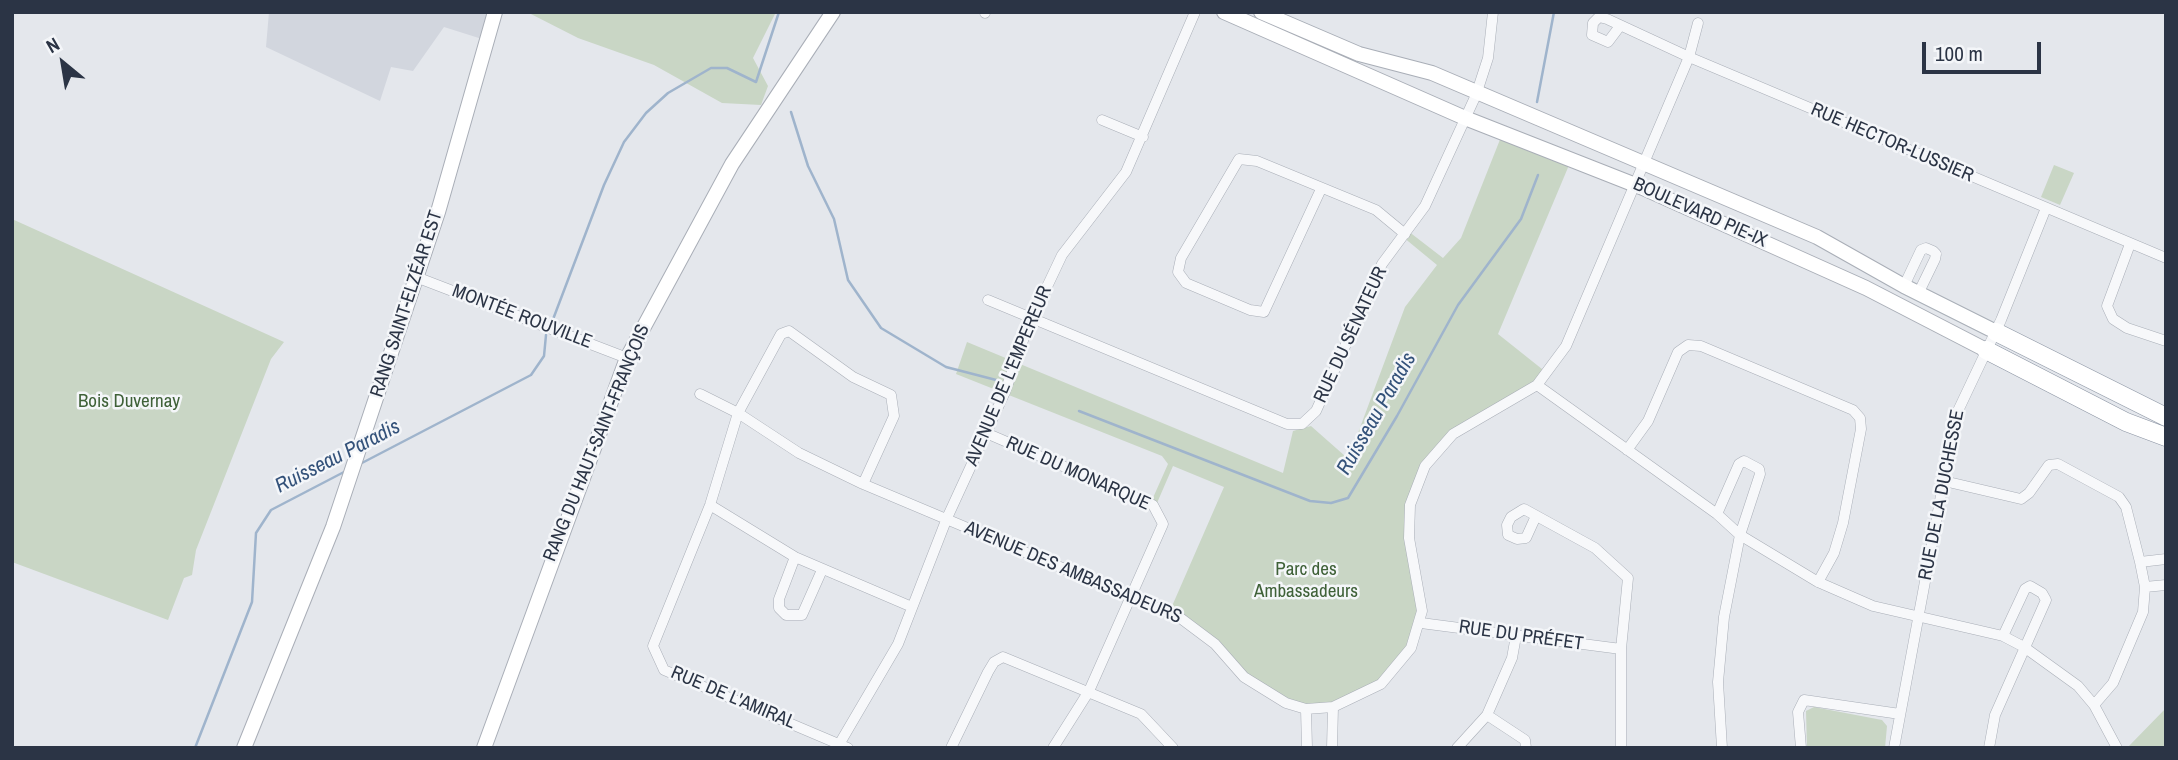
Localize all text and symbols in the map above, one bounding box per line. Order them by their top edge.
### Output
north arrow [28,28,98,98]
scale bar [1926,28,2045,72]
text: N [41,31,64,59]
text: 100 m [1935,39,1983,68]
street label: RUE HECTOR-LUSSIER [1807,98,1977,188]
street label: BOULEVARD PIE-IX [1629,173,1771,253]
street label: RANG SAINT-ELZÉAR EST [366,208,448,400]
street label: RUE DU SÉNATEUR [1309,263,1393,407]
street label: MONTÉE ROUVILLE [449,280,595,354]
street label: AVENUE DE L'EMPEREUR [961,283,1057,469]
street label: RANG DU HAUT-SAINT-FRANÇOIS [539,321,655,565]
water label: Ruisseau Paradis [1332,348,1422,480]
park label: Bois Duvernay [78,391,180,413]
street label: RUE DE LA DUCHESSE [1914,408,1970,582]
water label: Ruisseau Paradis [271,415,405,499]
street label: RUE DU MONARQUE [1002,432,1154,516]
street label: AVENUE DES AMBASSADEURS [961,517,1185,629]
park label: Parc des Ambassadeurs [1254,559,1358,603]
street label: RUE DU PRÉFET [1457,616,1585,656]
street label: RUE DE L'AMIRAL [667,662,799,734]

